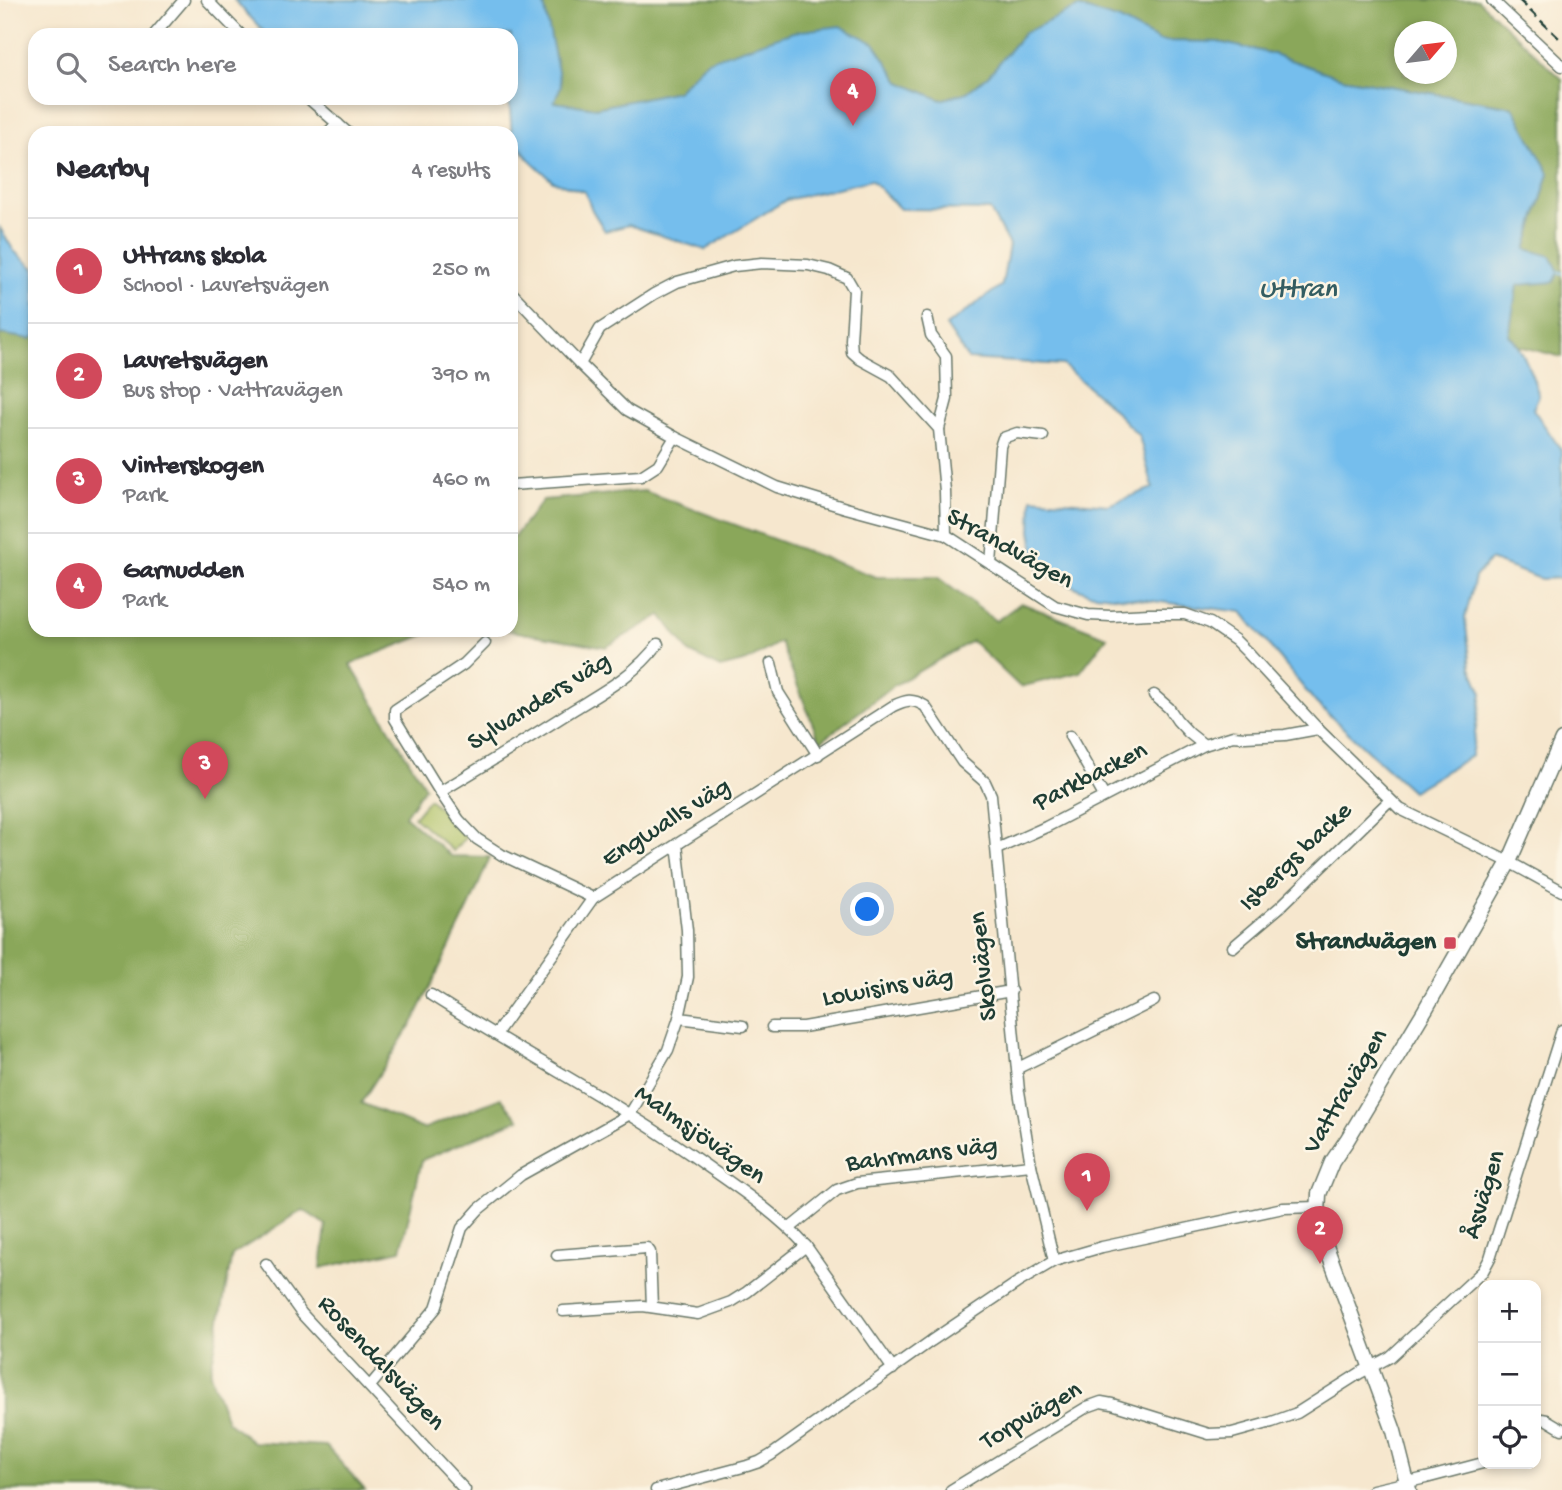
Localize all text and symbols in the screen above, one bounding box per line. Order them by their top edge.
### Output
north arrow [1394,21,1457,84]
search box [28,28,518,105]
icon: search [52,48,90,86]
text: Search here [108,51,236,82]
pin: 4 [830,68,876,126]
text: Nearby [56,154,149,189]
text: 4 results [411,158,490,185]
text: Uttrans skola [123,242,266,273]
text: 1 [74,257,84,284]
text: 250 m [432,257,490,284]
text: School · Lavretsvägen [123,273,329,300]
water label: Uttran [1259,274,1338,307]
text: Lavretsvägen [123,347,268,378]
text: 2 [73,362,85,389]
text: 390 m [432,362,490,389]
text: Bus stop · Vattravägen [123,378,343,405]
text: Vinterskogen [123,452,264,483]
text: 3 [73,467,85,494]
text: 460 m [433,467,490,494]
text: Park [123,483,167,510]
street label: Strandvägen [940,502,1078,598]
text: Garnudden [123,557,244,588]
text: 4 [74,572,84,599]
text: 540 m [432,572,490,599]
text: Park [123,588,167,615]
street label: Sylvanders väg [463,647,617,759]
street label: Parkbacken [1028,736,1154,820]
pin: 3 [182,741,228,799]
street label: Engwalls väg [597,772,737,876]
street label: Isbergs backe [1234,796,1360,919]
your location [850,892,884,926]
street label: Skolvägen [964,909,1006,1022]
place label: Strandvägen [1296,928,1437,959]
marker: Strandvägen [1442,935,1458,951]
street label: Lowisins väg [820,962,956,1016]
street label: Vattravägen [1297,1023,1397,1161]
street label: Malmsjövägen [627,1079,771,1193]
street label: Bahrmans väg [843,1131,1000,1181]
street label: Åsvägen [1457,1146,1514,1243]
pin: 1 [1064,1153,1110,1211]
pin: 2 [1297,1206,1343,1264]
map controls [1478,1280,1541,1469]
button: + [1478,1280,1541,1343]
street label: Rosendalsvägen [309,1290,451,1439]
button: − [1478,1343,1541,1406]
street label: Torpvägen [974,1375,1089,1459]
button: locate [1478,1406,1541,1469]

